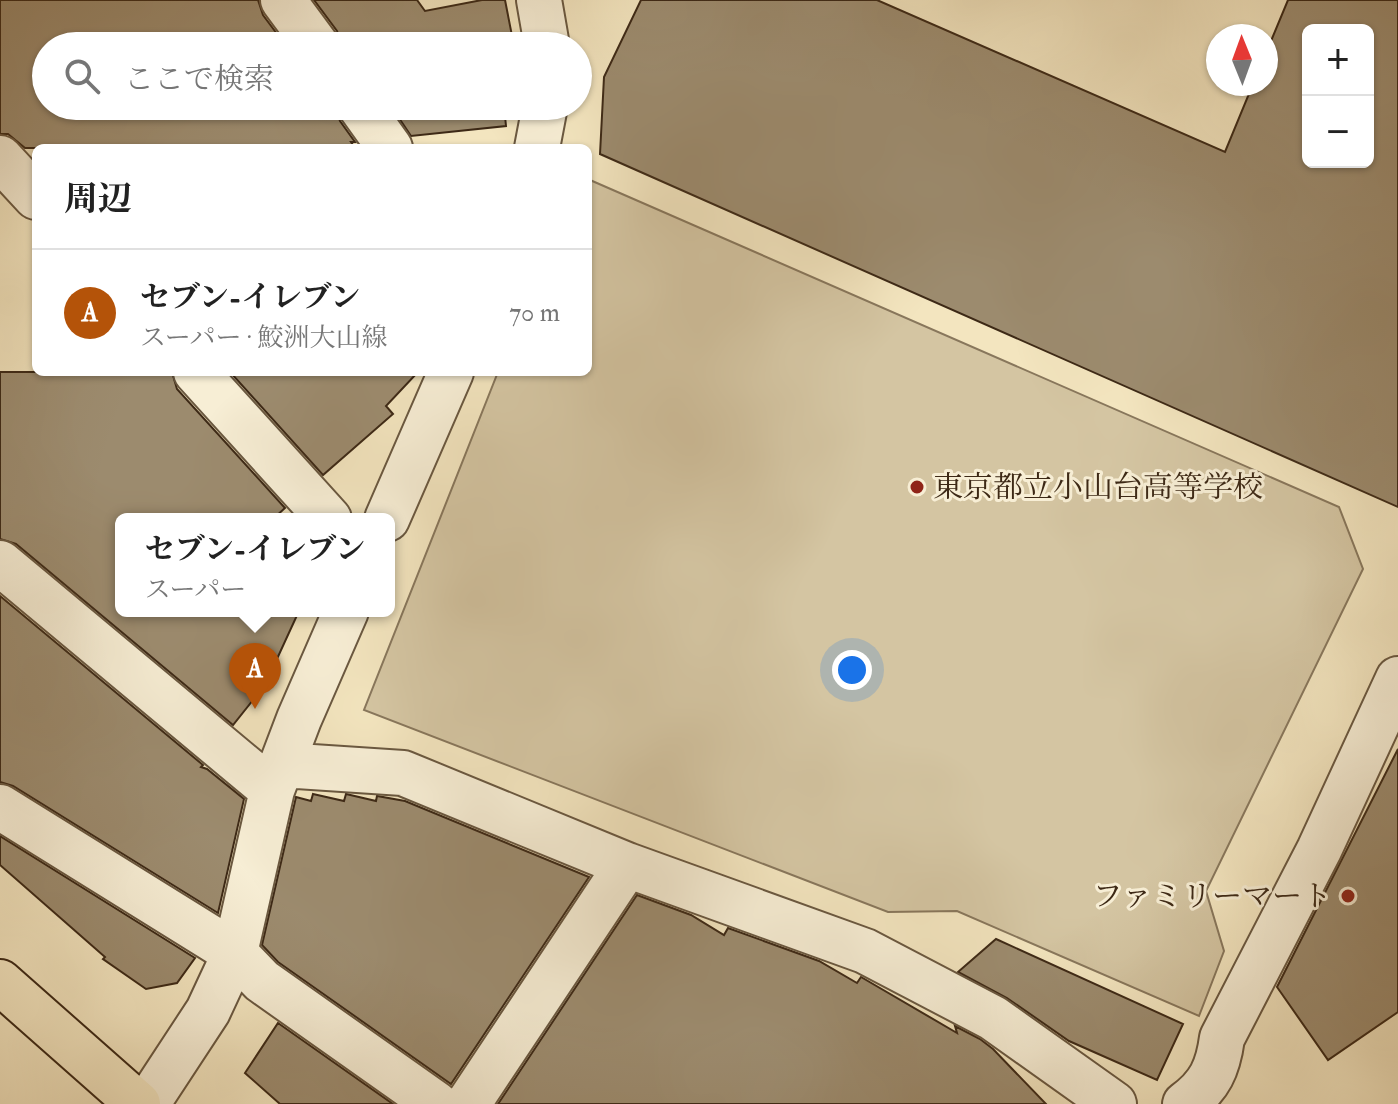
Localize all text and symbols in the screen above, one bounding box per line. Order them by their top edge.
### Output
north arrow [1206,24,1278,96]
map controls [1302,24,1374,168]
button: + [1302,24,1374,96]
search box [32,32,592,120]
icon: search [60,54,104,98]
text: ここで検索 [124,61,274,98]
button: − [1302,96,1374,168]
text: 周辺 [64,178,132,221]
text: セブン-イレブン [140,279,360,316]
text: A [82,297,98,329]
text: 70 m [509,297,560,329]
text: スーパー · 鮫洲大山線 [140,322,387,354]
place label: 東京都立小山台高等学校 [933,469,1263,506]
marker: 東京都立小山台高等学校 [908,478,926,496]
popup [115,513,395,617]
text: セブン-イレブン [145,531,365,568]
text: スーパー [145,574,246,606]
pin: A [229,643,281,709]
your location [832,650,872,690]
place label: ファミリーマート [1093,878,1332,915]
marker: ファミリーマート [1339,887,1357,905]

